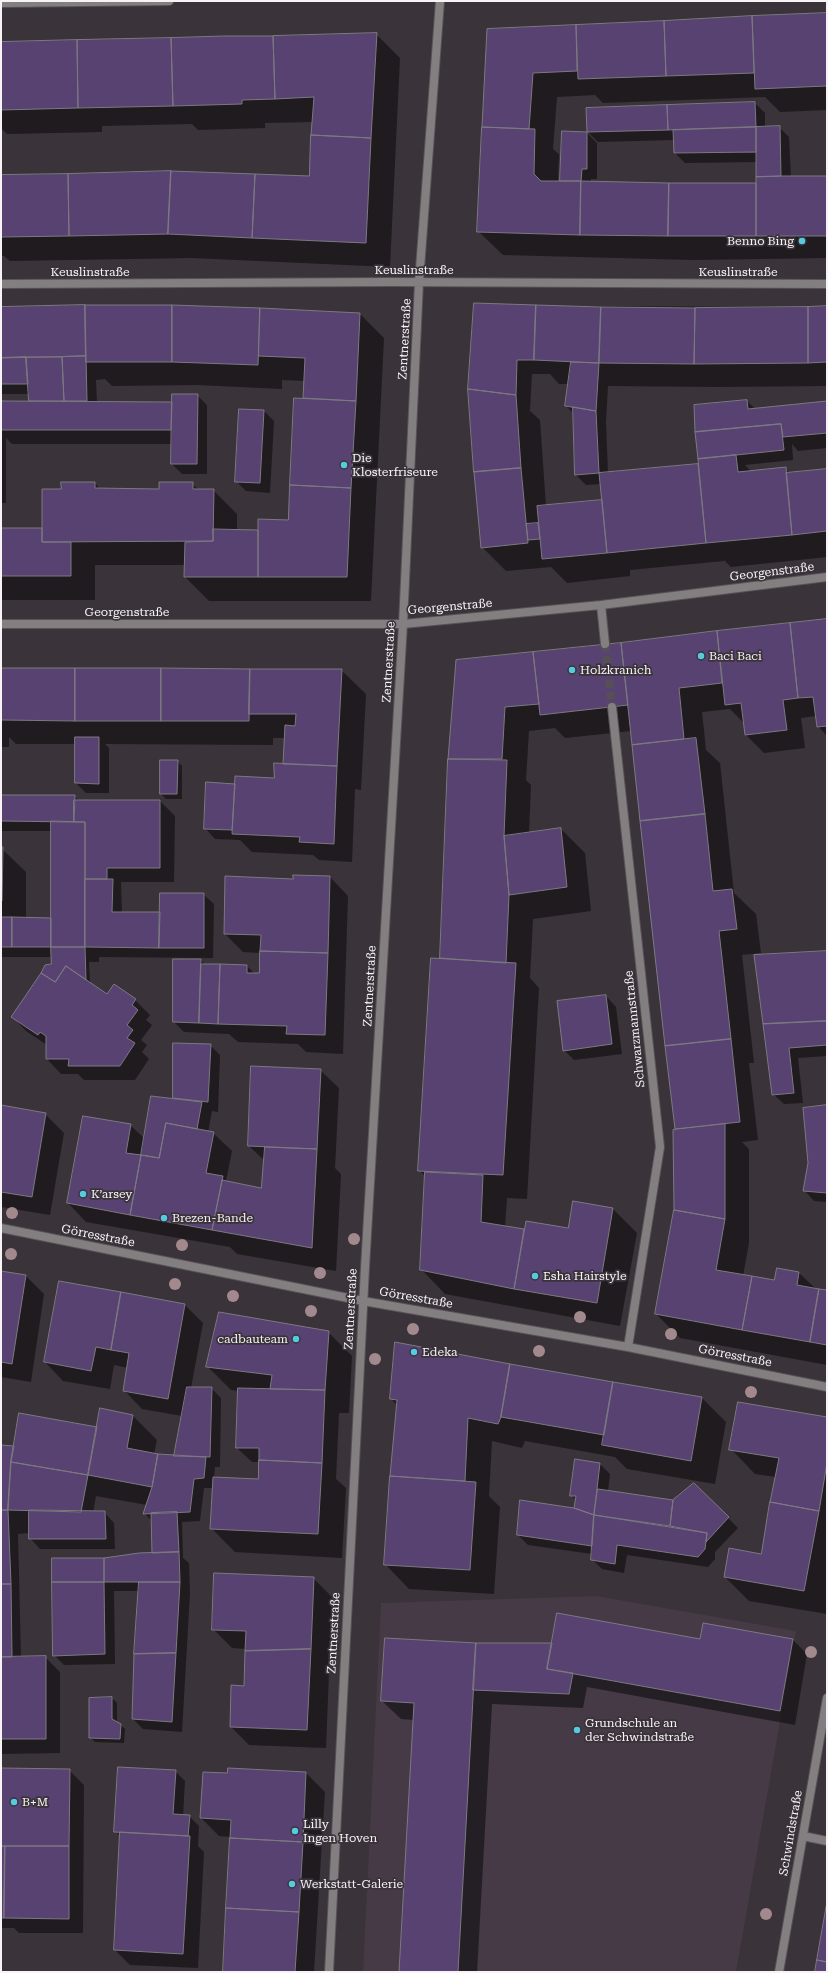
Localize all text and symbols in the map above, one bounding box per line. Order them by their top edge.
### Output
place label: Benno Bing [727,234,794,248]
marker: Benno Bing [797,236,807,246]
street label: Keuslinstraße [374,263,454,277]
street label: Keuslinstraße [50,265,130,279]
street label: Keuslinstraße [698,265,778,279]
street label: Zentnerstraße [396,298,414,380]
place label: Die Klosterfriseure [352,451,438,479]
marker: Die Klosterfriseure [339,460,349,470]
street label: Georgenstraße [729,560,815,584]
street label: Georgenstraße [407,596,493,618]
street label: Georgenstraße [85,605,169,619]
street label: Zentnerstraße [380,621,398,703]
place label: Baci Baci [709,649,762,663]
marker: Baci Baci [696,651,706,661]
place label: Holzkranich [580,663,652,677]
marker: Holzkranich [567,665,577,675]
street label: Zentnerstraße [361,945,379,1027]
street label: Schwarzmannstraße [622,970,648,1088]
place label: K’arsey [91,1187,132,1201]
marker: K’arsey [78,1189,88,1199]
place label: Brezen-Bande [172,1211,253,1225]
marker: Brezen-Bande [159,1213,169,1223]
street label: Görresstraße [60,1222,136,1250]
street label: Zentnerstraße [342,1268,360,1350]
place label: Esha Hairstyle [543,1269,627,1283]
marker: Esha Hairstyle [530,1271,540,1281]
street label: Görresstraße [378,1284,454,1312]
place label: cadbauteam [217,1332,288,1346]
marker: cadbauteam [291,1334,301,1344]
street label: Görresstraße [697,1342,773,1370]
place label: Edeka [422,1345,458,1359]
marker: Edeka [409,1347,419,1357]
street label: Zentnerstraße [325,1592,343,1674]
place label: Grundschule an der Schwindstraße [585,1716,694,1744]
marker: Grundschule an der Schwindstraße [572,1725,582,1735]
street label: Schwindstraße [776,1789,806,1877]
place label: B+M [22,1795,48,1809]
marker: B+M [9,1797,19,1807]
place label: Lilly Ingen Hoven [303,1817,377,1845]
marker: Lilly Ingen Hoven [290,1826,300,1836]
place label: Werkstatt-Galerie [300,1877,403,1891]
marker: Werkstatt-Galerie [287,1879,297,1889]

